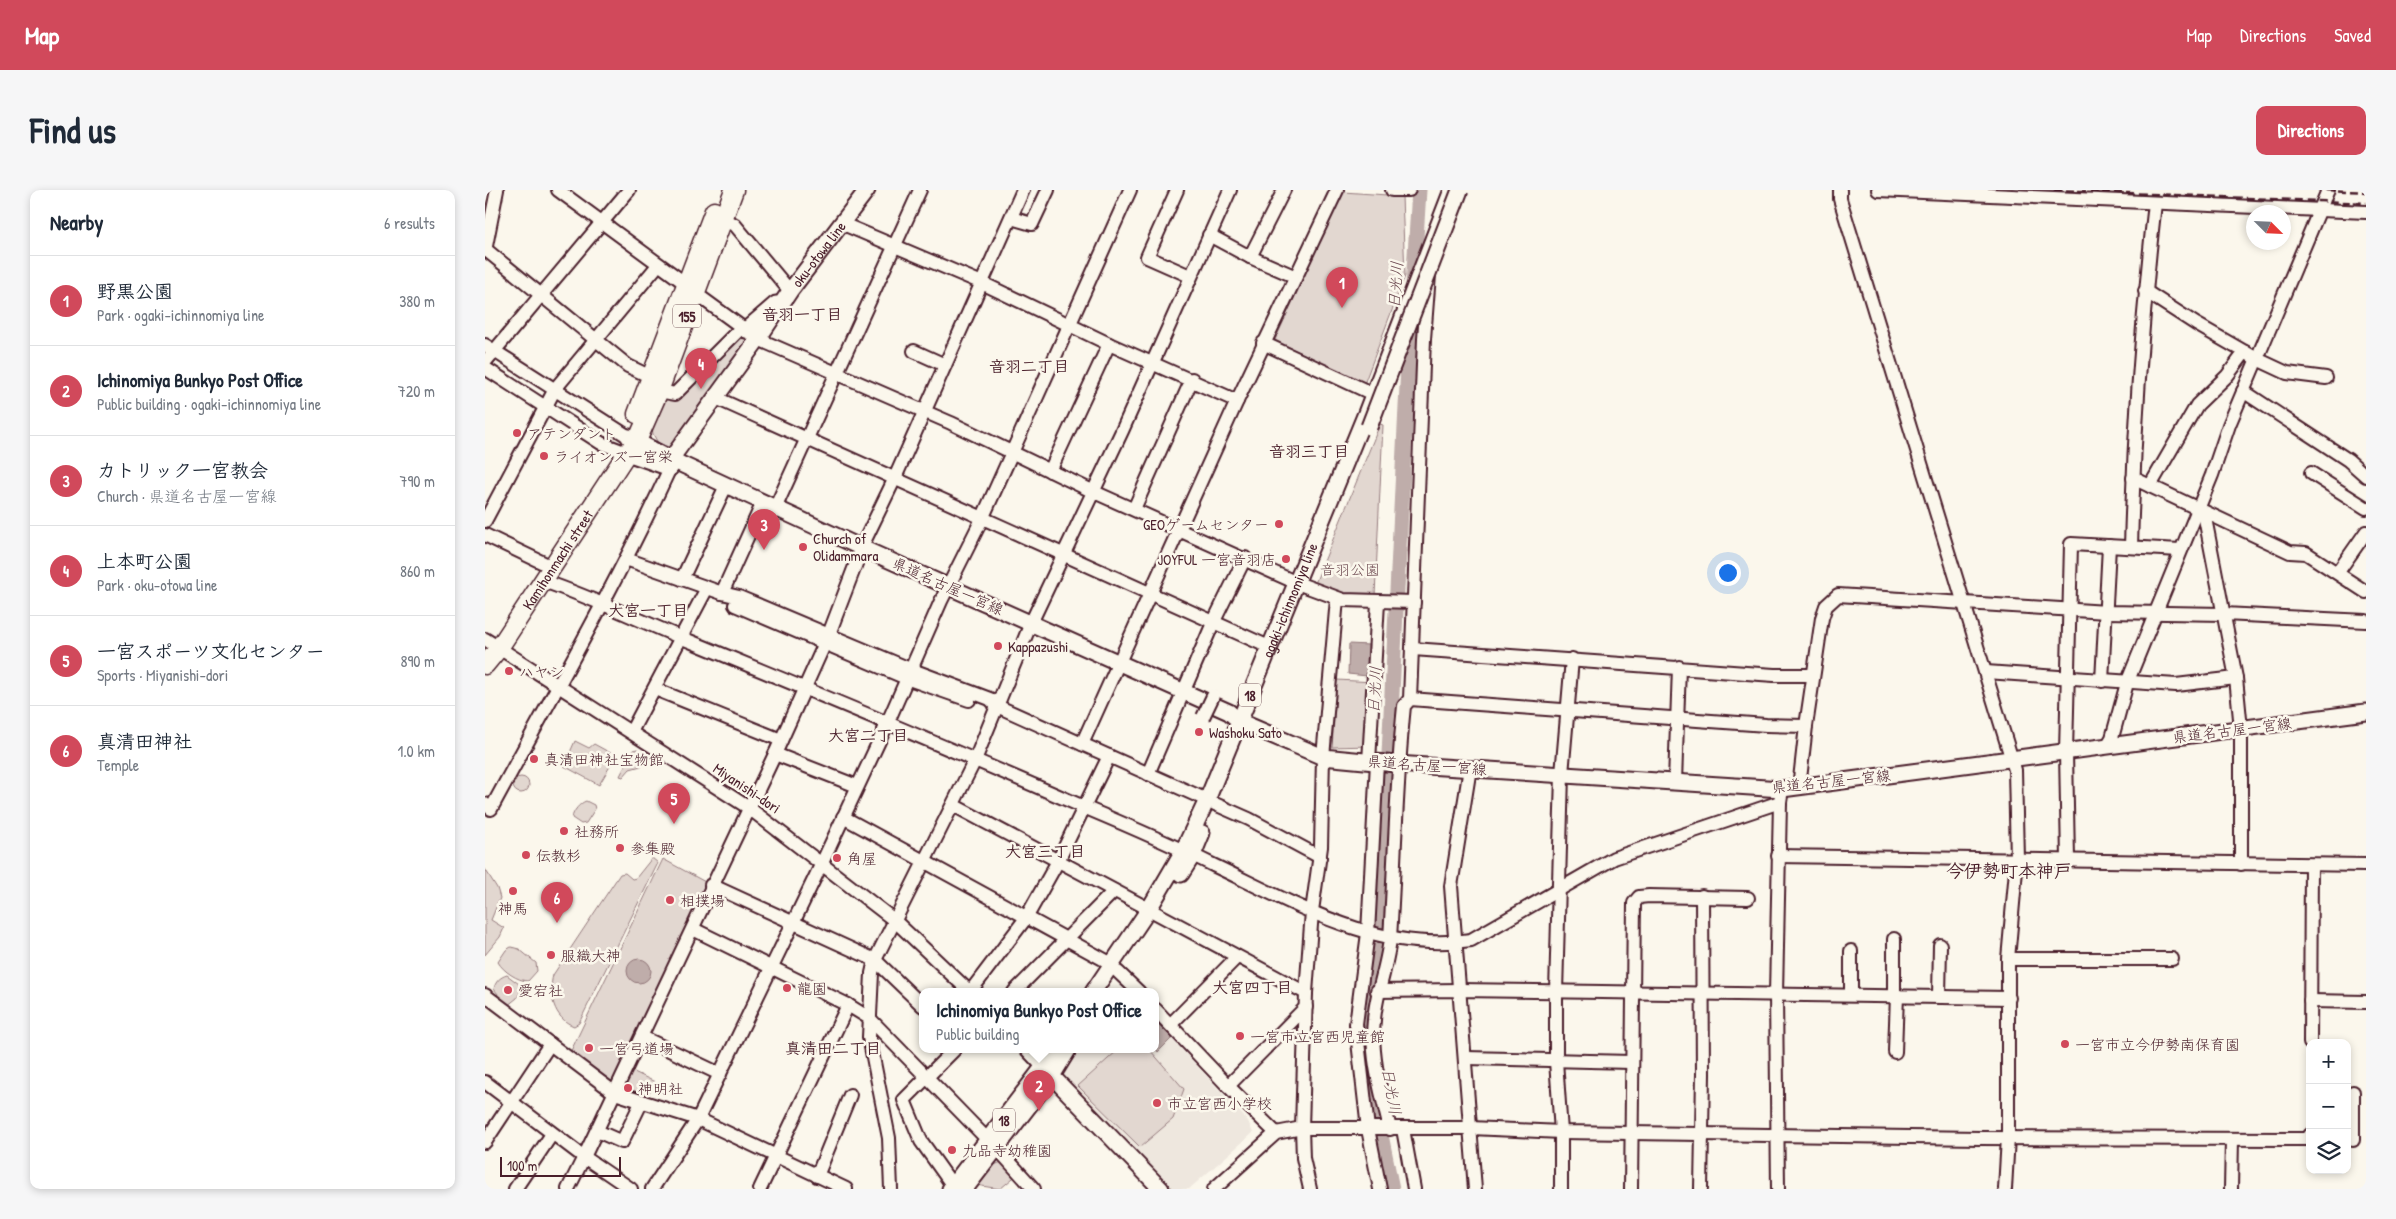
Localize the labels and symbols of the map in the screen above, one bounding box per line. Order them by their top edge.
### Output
north arrow [2246,205,2291,250]
street label: oku-otowa line [786,217,850,291]
water label: 日光川 [1382,260,1408,310]
pin: 1 [1326,267,1358,308]
district label: 音羽一丁目 [762,303,842,325]
road number: 155 [673,304,701,328]
pin: 4 [685,348,717,389]
district label: 音羽二丁目 [989,355,1069,377]
place label: アテンダント [527,423,616,444]
marker: アテンダント [511,427,523,439]
district label: 音羽三丁目 [1269,440,1349,462]
place label: ライオンズ一宮栄 [554,446,673,467]
marker: ライオンズ一宮栄 [538,450,550,462]
street label: Kamihonmachi street [517,505,598,613]
pin: 3 [748,509,780,550]
place label: GEOゲームセンター [1143,514,1269,535]
marker: GEOゲームセンター [1273,518,1285,530]
place label: Church of Olidammara [813,528,878,566]
street label: ogaki-ichinnomiya line [1256,539,1322,660]
marker: Church of Olidammara [797,541,809,553]
place label: JOYFUL 一宮音羽店 [1158,549,1276,570]
street label: 県道名古屋一宮線 [889,552,1007,620]
marker: JOYFUL 一宮音羽店 [1280,553,1292,565]
park label: 音羽公園 [1320,559,1380,580]
your location [1715,560,1741,586]
district label: 大宮一丁目 [608,599,688,621]
place label: Kappazushi [1008,636,1068,657]
marker: Kappazushi [992,640,1004,652]
place label: ハヤシ [519,661,564,682]
marker: ハヤシ [503,665,515,677]
water label: 日光川 [1362,665,1386,715]
road number: 18 [1239,684,1261,706]
street label: 県道名古屋一宮線 [2171,712,2293,748]
place label: Washoku Sato [1209,722,1282,743]
district label: 大宮二丁目 [828,724,908,746]
marker: Washoku Sato [1193,726,1205,738]
place label: 真清田神社宝物館 [544,749,664,770]
street label: 県道名古屋一宮線 [1366,750,1488,780]
marker: 真清田神社宝物館 [528,753,540,765]
street label: Miyanishi-dori [709,758,785,818]
street label: 県道名古屋一宮線 [1770,764,1892,798]
pin: 5 [658,783,690,824]
place label: 社務所 [574,821,619,842]
marker: 社務所 [558,825,570,837]
place label: 参集殿 [630,838,675,859]
district label: 大宮三丁目 [1005,840,1085,862]
marker: 参集殿 [614,842,626,854]
place label: 伝教杉 [536,845,581,866]
place label: 角屋 [847,848,877,869]
marker: 伝教杉 [520,849,532,861]
marker: 角屋 [831,852,843,864]
district label: 今伊勢町本神戸 [1946,858,2072,883]
pin: 6 [541,882,573,923]
marker: 神馬 [507,885,519,897]
place label: 相撲場 [680,890,725,911]
marker: 相撲場 [664,894,676,906]
place label: 神馬 [498,898,528,919]
place label: 服織大神 [561,945,621,966]
marker: 服織大神 [545,949,557,961]
district label: 大宮四丁目 [1212,976,1292,998]
place label: 龍園 [797,978,827,999]
place label: 愛宕社 [518,980,563,1001]
marker: 龍園 [781,982,793,994]
marker: 愛宕社 [502,984,514,996]
place label: 一宮市立宮西児童館 [1250,1026,1385,1047]
marker: 一宮市立宮西児童館 [1234,1030,1246,1042]
place label: 一宮市立今伊勢南保育園 [2075,1034,2240,1055]
district label: 真清田二丁目 [785,1037,881,1059]
place label: 一宮弓道場 [599,1038,674,1059]
marker: 一宮市立今伊勢南保育園 [2059,1038,2071,1050]
marker: 一宮弓道場 [583,1042,595,1054]
water label: 日光川 [1377,1065,1407,1117]
pin: 2 [1023,1070,1055,1111]
place label: 神明社 [638,1078,683,1099]
marker: 神明社 [622,1082,634,1094]
place label: 市立宮西小学校 [1167,1093,1272,1114]
marker: 市立宮西小学校 [1151,1097,1163,1109]
road number: 18 [993,1108,1015,1132]
place label: 九品寺幼稚園 [962,1140,1052,1161]
marker: 九品寺幼稚園 [946,1144,958,1156]
scale bar [500,1154,621,1177]

